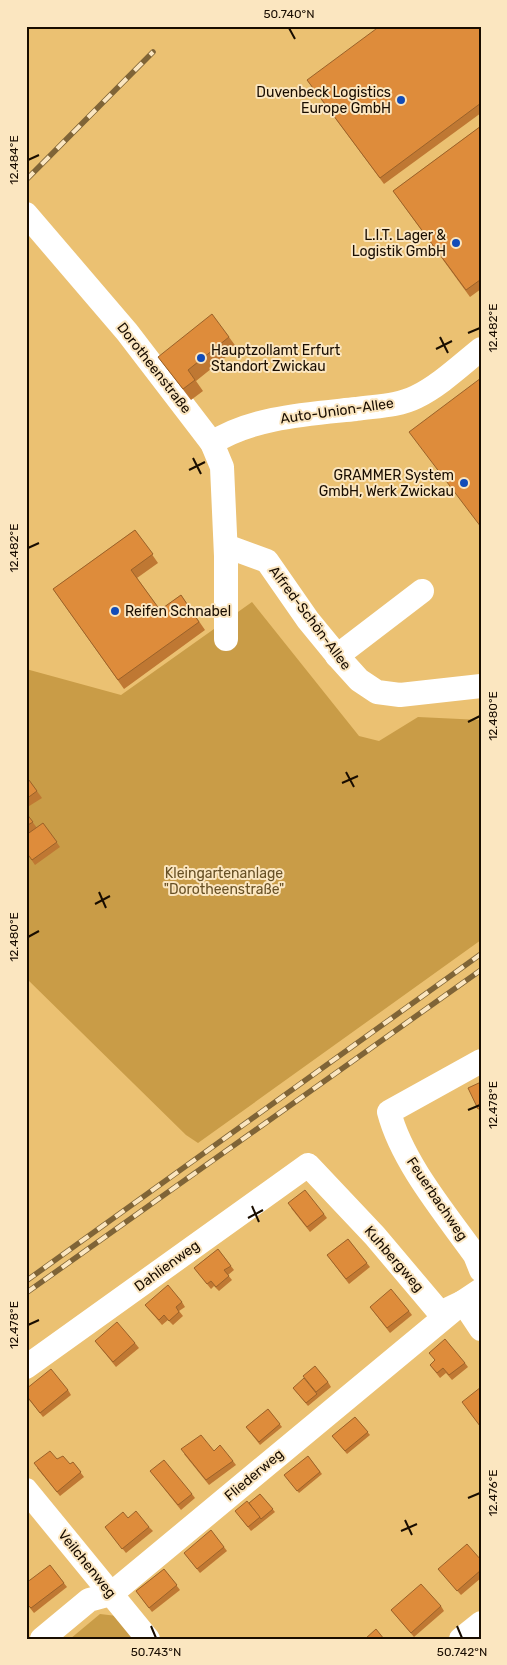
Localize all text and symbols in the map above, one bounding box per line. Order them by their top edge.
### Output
text: 50.740°N [263,7,315,21]
place label: Duvenbeck Logistics Europe GmbH [256,84,391,117]
marker: Duvenbeck Logistics Europe GmbH [395,94,407,106]
text: 12.484°E [7,135,21,185]
place label: L.I.T. Lager & Logistik GmbH [352,227,446,260]
marker: L.I.T. Lager & Logistik GmbH [450,237,462,249]
text: 12.482°E [486,303,500,353]
street label: Dorotheenstraße [113,319,195,417]
place label: Hauptzollamt Erfurt Standort Zwickau [211,342,341,375]
marker: Hauptzollamt Erfurt Standort Zwickau [195,352,207,364]
street label: Auto-Union-Allee [279,395,395,427]
place label: GRAMMER System GmbH, Werk Zwickau [319,467,454,500]
marker: GRAMMER System GmbH, Werk Zwickau [458,477,470,489]
text: 12.482°E [7,523,21,573]
street label: Alfred-Schön-Allee [265,563,355,673]
place label: Reifen Schnabel [125,603,231,620]
marker: Reifen Schnabel [109,605,121,617]
text: 12.480°E [486,691,500,741]
park label: Kleingartenanlage "Dorotheenstraße" [164,865,284,898]
text: 12.480°E [7,912,21,962]
text: 12.478°E [486,1081,500,1129]
street label: Feuerbachweg [403,1154,471,1244]
street label: Kuhbergweg [361,1222,427,1296]
street label: Dahlienweg [131,1237,203,1295]
text: 12.478°E [7,1301,21,1349]
street label: Fliederweg [221,1445,287,1505]
text: 12.476°E [486,1469,500,1517]
street label: Veilchenweg [54,1526,120,1602]
text: 50.743°N [131,1645,181,1659]
text: 50.742°N [437,1645,487,1659]

